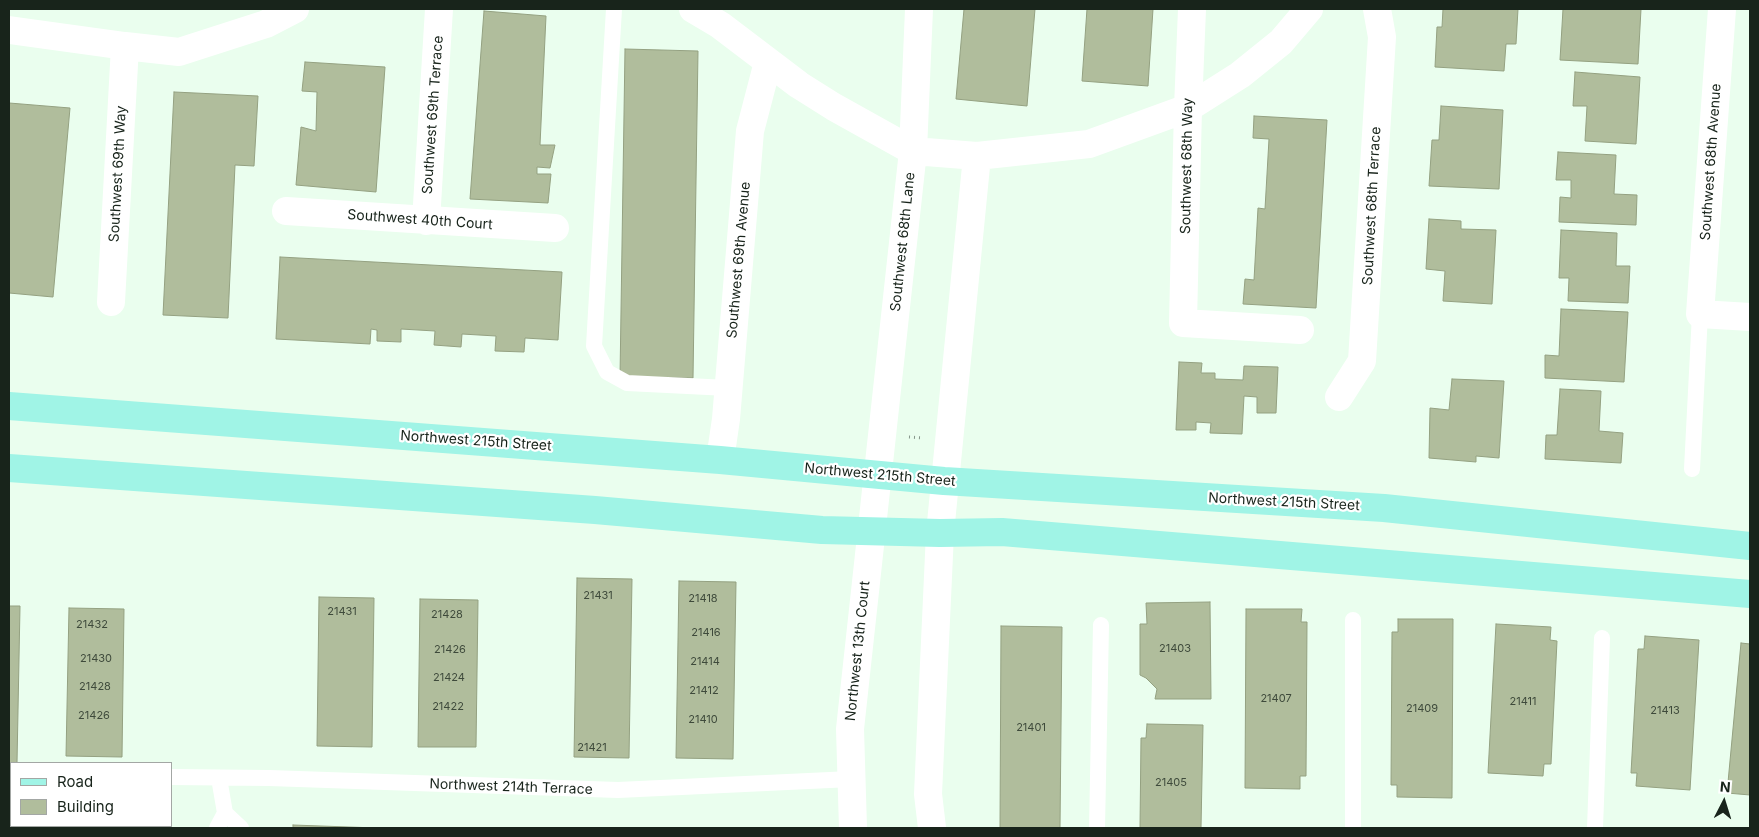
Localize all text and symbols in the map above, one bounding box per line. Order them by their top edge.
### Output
street label: Southwest 69th Terrace [419,35,447,195]
street label: Southwest 68th Avenue [1697,83,1725,241]
street label: Southwest 68th Way [1177,98,1197,234]
street label: Southwest 69th Way [106,105,130,243]
street label: Southwest 68th Terrace [1359,126,1385,286]
street label: Southwest 68th Lane [887,171,919,313]
street label: Southwest 69th Avenue [724,181,754,339]
street label: Southwest 40th Court [347,207,493,233]
street label: Northwest 215th Street [400,427,552,455]
street label: Northwest 215th Street [804,460,956,490]
street label: Northwest 215th Street [1208,490,1360,514]
street label: Northwest 13th Court [842,580,874,722]
house number: 21431 [583,589,613,603]
house number: 21418 [688,592,718,606]
house number: 21431 [327,605,357,619]
house number: 21428 [431,608,463,622]
house number: 21432 [76,618,108,632]
house number: 21416 [691,626,721,640]
house number: 21403 [1159,642,1191,656]
house number: 21426 [434,643,466,657]
house number: 21430 [80,652,112,666]
house number: 21414 [690,655,720,669]
house number: 21424 [433,671,465,685]
house number: 21428 [79,680,111,694]
house number: 21412 [689,684,719,698]
house number: 21407 [1260,692,1292,706]
house number: 21411 [1509,695,1537,709]
house number: 21422 [432,700,464,714]
house number: 21409 [1406,702,1438,716]
house number: 21413 [1650,704,1680,718]
house number: 21426 [78,709,110,723]
house number: 21410 [688,713,718,727]
house number: 21401 [1016,721,1046,735]
house number: 21421 [577,741,607,755]
legend [10,762,172,827]
text: Road [57,772,93,791]
street label: Northwest 214th Terrace [429,776,593,798]
house number: 21405 [1155,776,1187,790]
north arrow [1699,777,1749,827]
text: N [1719,778,1731,795]
text: Building [57,797,114,816]

